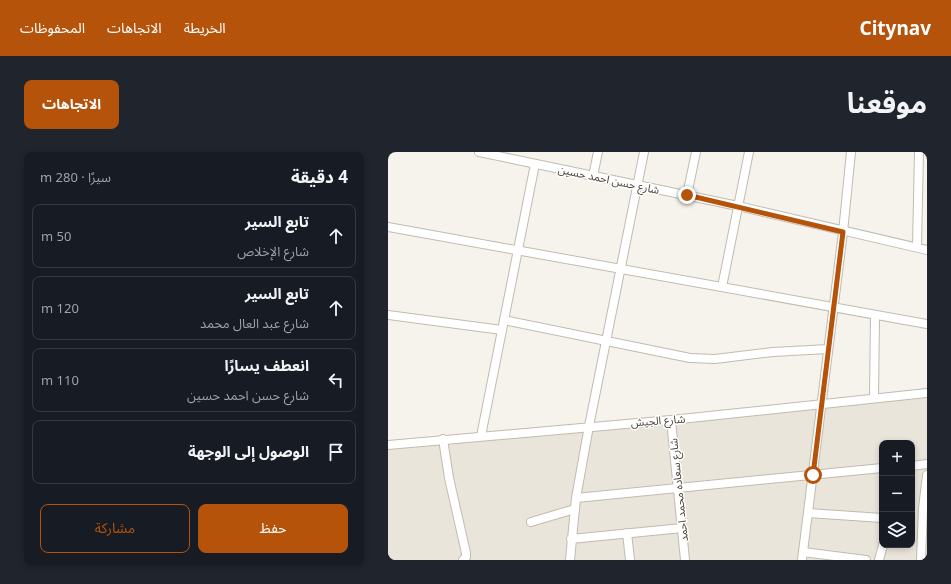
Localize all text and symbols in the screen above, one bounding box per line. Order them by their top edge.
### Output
text: Citynav [859,15,931,41]
text: المحفوظات [20,18,85,37]
text: الاتجاهات [107,18,162,37]
text: الخريطة [184,18,226,37]
button: الاتجاهات [24,80,119,129]
text: موقعنا [847,83,927,121]
street label: شارع حسن احمد حسين [557,161,661,198]
text: 4 دقيقة [291,165,348,188]
text: سيرًا · 280 m [40,168,111,186]
route end [678,186,696,204]
text: تابع السير [245,211,309,231]
icon: ahead [325,225,347,247]
text: 50 m [41,227,71,245]
text: شارع الإخلاص [237,242,309,260]
text: تابع السير [245,283,309,303]
icon: ahead [325,297,347,319]
text: 120 m [41,299,79,317]
text: شارع عبد العال محمد [200,314,309,332]
text: انعطف يسارًا [225,355,309,375]
icon: left [325,369,347,391]
text: 110 m [41,371,79,389]
text: شارع حسن احمد حسين [187,386,309,404]
street label: شارع الجيش [630,411,686,430]
street label: شارع سعاده محمد احمد [665,437,692,542]
map controls [879,440,915,548]
button: + [879,440,915,476]
text: الوصول إلى الوجهة [188,441,309,461]
icon: arrive [325,441,347,463]
route start [804,466,822,484]
button: − [879,476,915,512]
button: مشاركة [40,504,190,553]
button: حفظ [198,504,348,553]
button: layers [879,512,915,548]

